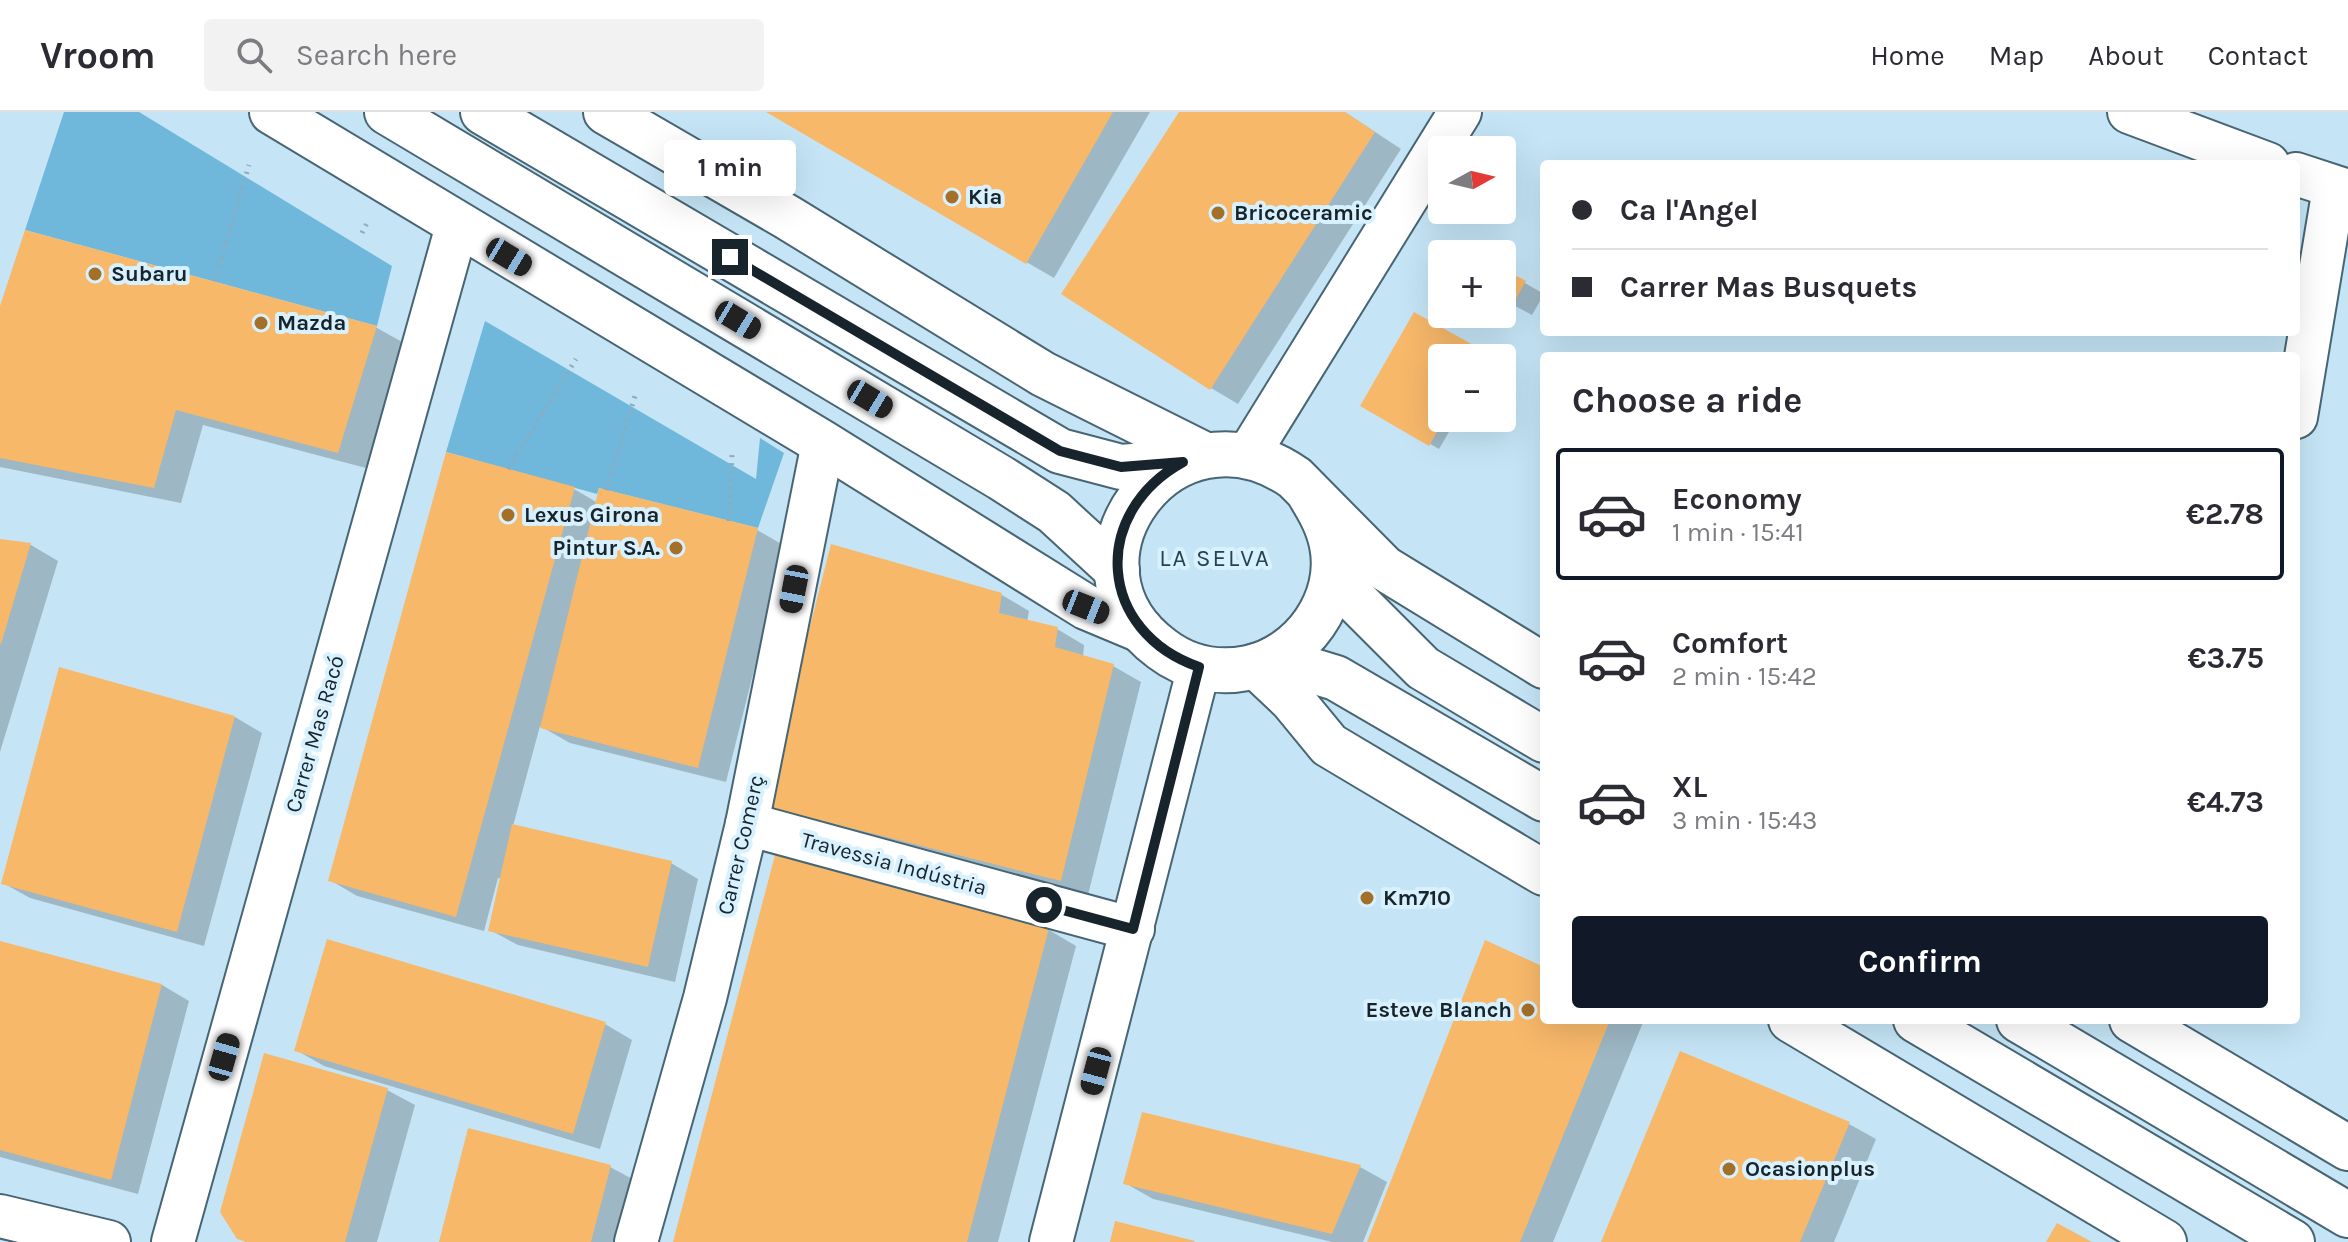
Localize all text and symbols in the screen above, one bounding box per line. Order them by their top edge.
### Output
search box [204,19,764,91]
text: Vroom [40,33,156,78]
icon: search [232,33,276,77]
text: Search here [296,37,457,73]
text: Home [1870,39,1945,72]
text: Map [1989,39,2044,72]
text: About [2088,39,2164,72]
text: Contact [2208,39,2308,72]
north arrow [1428,136,1516,224]
map controls [1428,136,1516,432]
callout: 1 min [664,141,796,197]
text: 1 min [697,152,763,183]
place label: Kia [968,184,1002,210]
marker: Kia [943,188,961,206]
text: Ca l'Angel [1620,192,1759,228]
place label: Bricoceramic [1234,200,1373,226]
marker: Bricoceramic [1209,204,1227,222]
car [482,234,536,280]
route end [712,239,748,275]
button: + [1428,240,1516,328]
place label: Subaru [111,261,188,287]
marker: Subaru [86,265,104,283]
text: Carrer Mas Busquets [1620,269,1917,305]
car [711,297,765,343]
place label: Mazda [277,310,346,336]
marker: Mazda [252,314,270,332]
button: − [1428,344,1516,432]
car [843,376,897,422]
text: Choose a ride [1572,379,1802,421]
icon: car [1576,478,1648,550]
text: Economy [1672,481,1802,517]
text: €2.78 [2186,496,2264,532]
place label: Lexus Girona [524,502,659,528]
marker: Lexus Girona [499,506,517,524]
text: 1 min · 15:41 [1672,517,1804,548]
place label: Pintur S.A. [552,535,660,561]
marker: Pintur S.A. [667,539,685,557]
district label: LA SELVA [1159,544,1271,572]
car [778,563,810,615]
car [1059,587,1113,627]
icon: car [1576,622,1648,694]
text: Comfort [1672,625,1788,661]
text: €3.75 [2187,640,2264,676]
street label: Carrer Mas Racó [280,652,350,816]
text: 2 min · 15:42 [1672,661,1817,692]
icon: car [1576,766,1648,838]
text: XL [1672,769,1707,805]
street label: Carrer Comerç [712,773,770,917]
text: €4.73 [2187,784,2264,820]
text: 3 min · 15:43 [1672,805,1817,836]
street label: Travessia Indústria [798,827,990,901]
place label: Km710 [1383,885,1451,911]
route start [1026,887,1062,923]
marker: Km710 [1358,889,1376,907]
button: Confirm [1572,916,2268,1008]
place label: Esteve Blanch [1366,997,1512,1023]
marker: Esteve Blanch [1519,1001,1537,1019]
car [206,1031,242,1083]
car [1078,1045,1114,1097]
place label: Ocasionplus [1745,1156,1875,1182]
marker: Ocasionplus [1720,1160,1738,1178]

